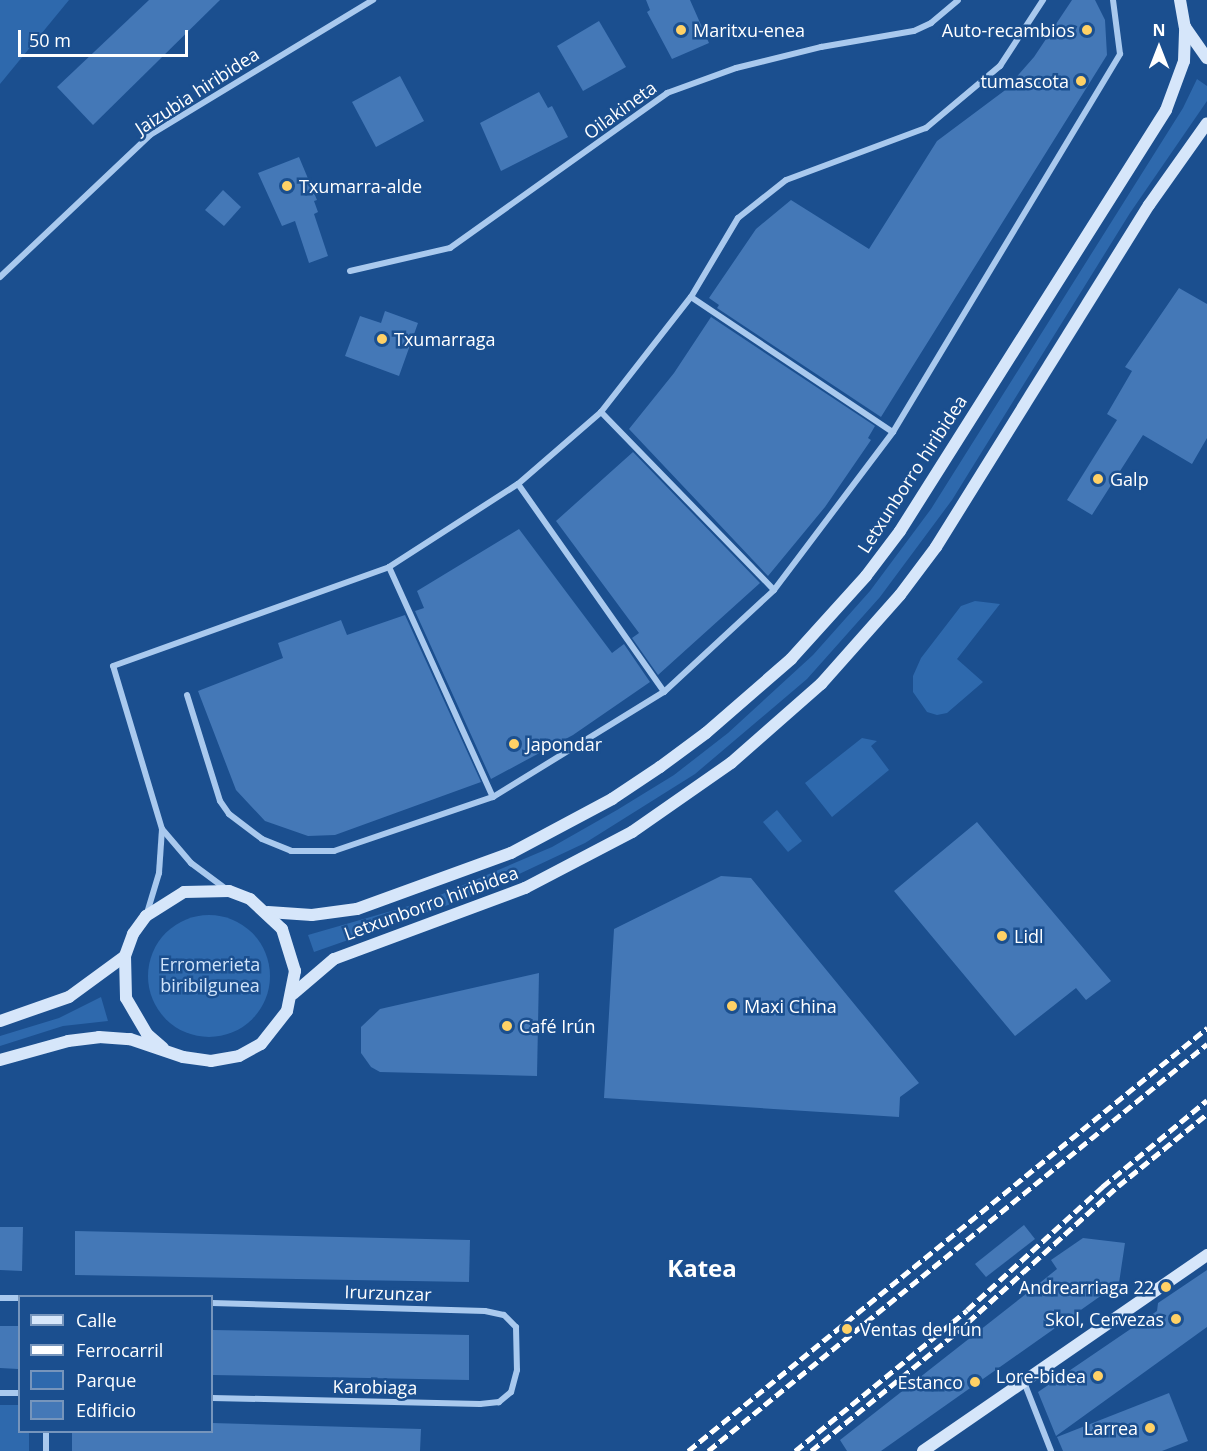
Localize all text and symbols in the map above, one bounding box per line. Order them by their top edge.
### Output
scale bar [21,18,190,56]
north arrow [1129,18,1189,78]
place label: Maritxu-enea [693,19,805,41]
place label: Auto-recambios [942,19,1075,41]
text: N [1152,19,1166,41]
marker: Maritxu-enea [674,23,688,37]
marker: Auto-recambios [1080,23,1094,37]
text: 50 m [29,28,71,52]
street label: Jaizubia hiribidea [131,43,263,139]
place label: tumascota [980,70,1069,92]
marker: tumascota [1074,74,1088,88]
street label: Oilakineta [579,76,661,144]
place label: Txumarra-alde [299,175,422,197]
marker: Txumarra-alde [280,179,294,193]
place label: Txumarraga [394,328,496,350]
marker: Txumarraga [375,332,389,346]
street label: Letxunborro hiribidea [853,391,971,557]
place label: Galp [1110,468,1149,490]
marker: Galp [1091,472,1105,486]
place label: Japondar [526,733,602,755]
marker: Japondar [507,737,521,751]
street label: Letxunborro hiribidea [341,861,521,945]
place label: Lidl [1014,925,1043,947]
marker: Lidl [995,929,1009,943]
park label: Erromerieta biribilgunea [160,954,260,996]
place label: Maxi China [744,995,837,1017]
marker: Maxi China [725,999,739,1013]
place label: Café Irún [519,1015,596,1037]
marker: Café Irún [500,1019,514,1033]
district label: Katea [667,1254,737,1282]
place label: Andrearriaga 22 [1019,1276,1154,1298]
marker: Andrearriaga 22 [1159,1280,1173,1294]
street label: Irurzunzar [344,1281,432,1305]
legend [18,1295,213,1433]
text: Calle [76,1308,117,1332]
place label: Skol, Cervezas [1045,1308,1164,1330]
marker: Skol, Cervezas [1169,1312,1183,1326]
place label: Ventas de Irún [860,1318,982,1340]
marker: Ventas de Irún [838,1320,856,1338]
text: Ferrocarril [76,1338,163,1362]
place label: Lore-bidea [996,1365,1086,1387]
text: Parque [76,1368,136,1392]
marker: Lore-bidea [1091,1369,1105,1383]
place label: Estanco [898,1371,963,1393]
street label: Karobiaga [333,1375,417,1399]
marker: Estanco [968,1375,982,1389]
text: Edificio [76,1398,136,1422]
place label: Larrea [1084,1417,1138,1439]
marker: Larrea [1143,1421,1157,1435]

